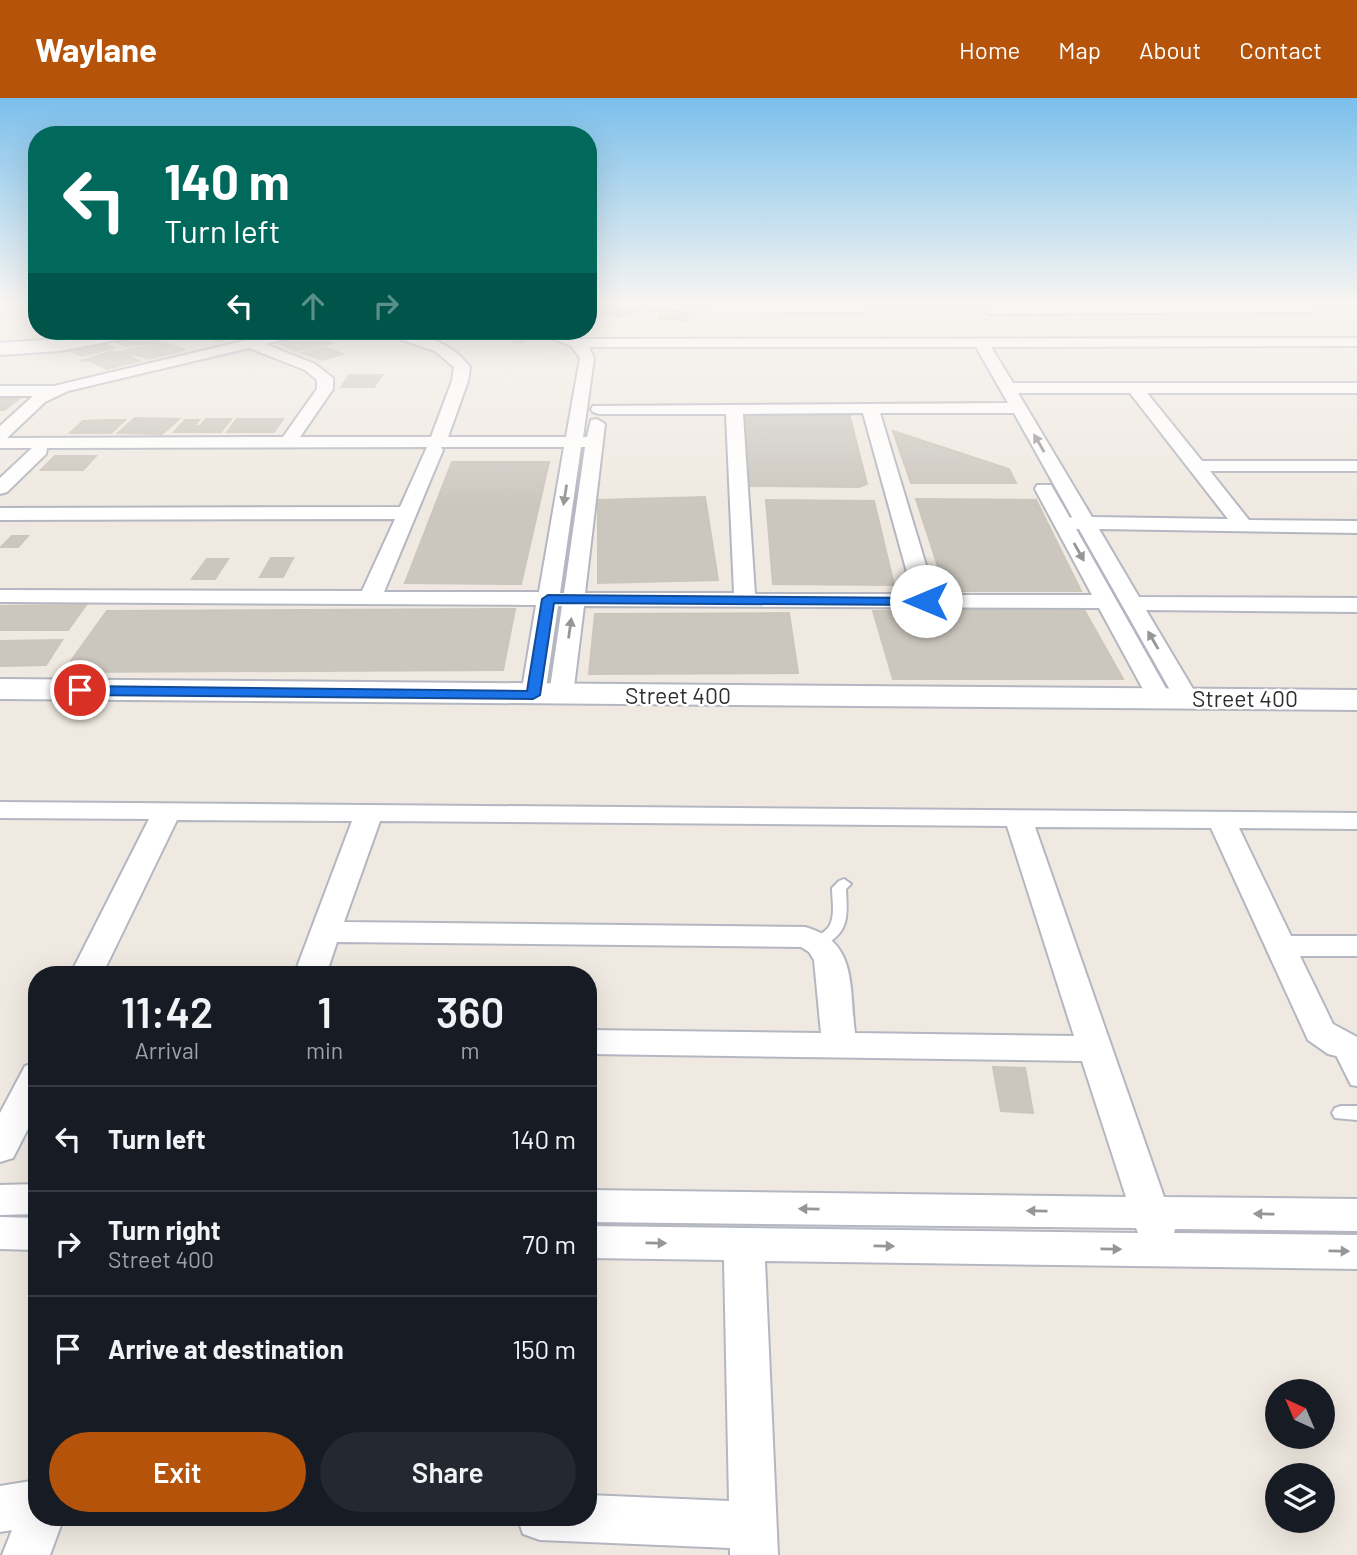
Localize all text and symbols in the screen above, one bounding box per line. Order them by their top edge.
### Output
text: Waylane [35,29,157,69]
text: Home [959,35,1020,64]
text: Map [1058,35,1101,64]
text: About [1139,35,1201,64]
text: Contact [1239,35,1322,64]
text: 140 m [164,151,290,210]
icon: left [49,154,140,245]
text: Turn left [164,211,281,249]
icon: left [221,287,259,325]
icon: ahead [294,287,332,325]
icon: right [367,287,405,325]
one-way arrow [1034,433,1046,453]
one-way arrow [559,484,570,506]
one-way arrow [1073,543,1085,562]
position arrow [889,564,963,638]
one-way arrow [565,616,576,638]
one-way arrow [1147,630,1159,650]
pin [50,660,110,720]
icon: arrive [61,671,99,709]
street label: Street 400 [625,681,731,709]
street label: Street 400 [1192,684,1298,712]
text: 11:42 [121,986,213,1036]
text: 1 [317,986,332,1036]
text: 360 [436,986,504,1036]
text: Arrival [135,1036,199,1064]
text: min [306,1036,343,1064]
text: m [461,1036,480,1064]
icon: left [49,1120,87,1158]
text: Turn left [108,1123,206,1154]
text: 140 m [511,1123,576,1154]
one-way arrow [798,1203,820,1215]
one-way arrow [1026,1206,1048,1217]
one-way arrow [1253,1208,1275,1220]
text: Turn right [108,1214,221,1245]
icon: right [49,1225,87,1263]
text: 70 m [522,1228,576,1259]
one-way arrow [645,1238,667,1249]
one-way arrow [873,1240,895,1252]
one-way arrow [1100,1243,1122,1255]
text: Street 400 [108,1245,214,1273]
one-way arrow [1328,1245,1350,1257]
icon: arrive [49,1330,87,1368]
text: Arrive at destination [108,1333,344,1364]
text: 150 m [512,1333,576,1364]
north arrow [1265,1379,1335,1449]
map controls [1265,1379,1335,1533]
button: Exit [49,1432,306,1512]
button: Share [320,1432,576,1512]
button: layers [1265,1463,1335,1533]

